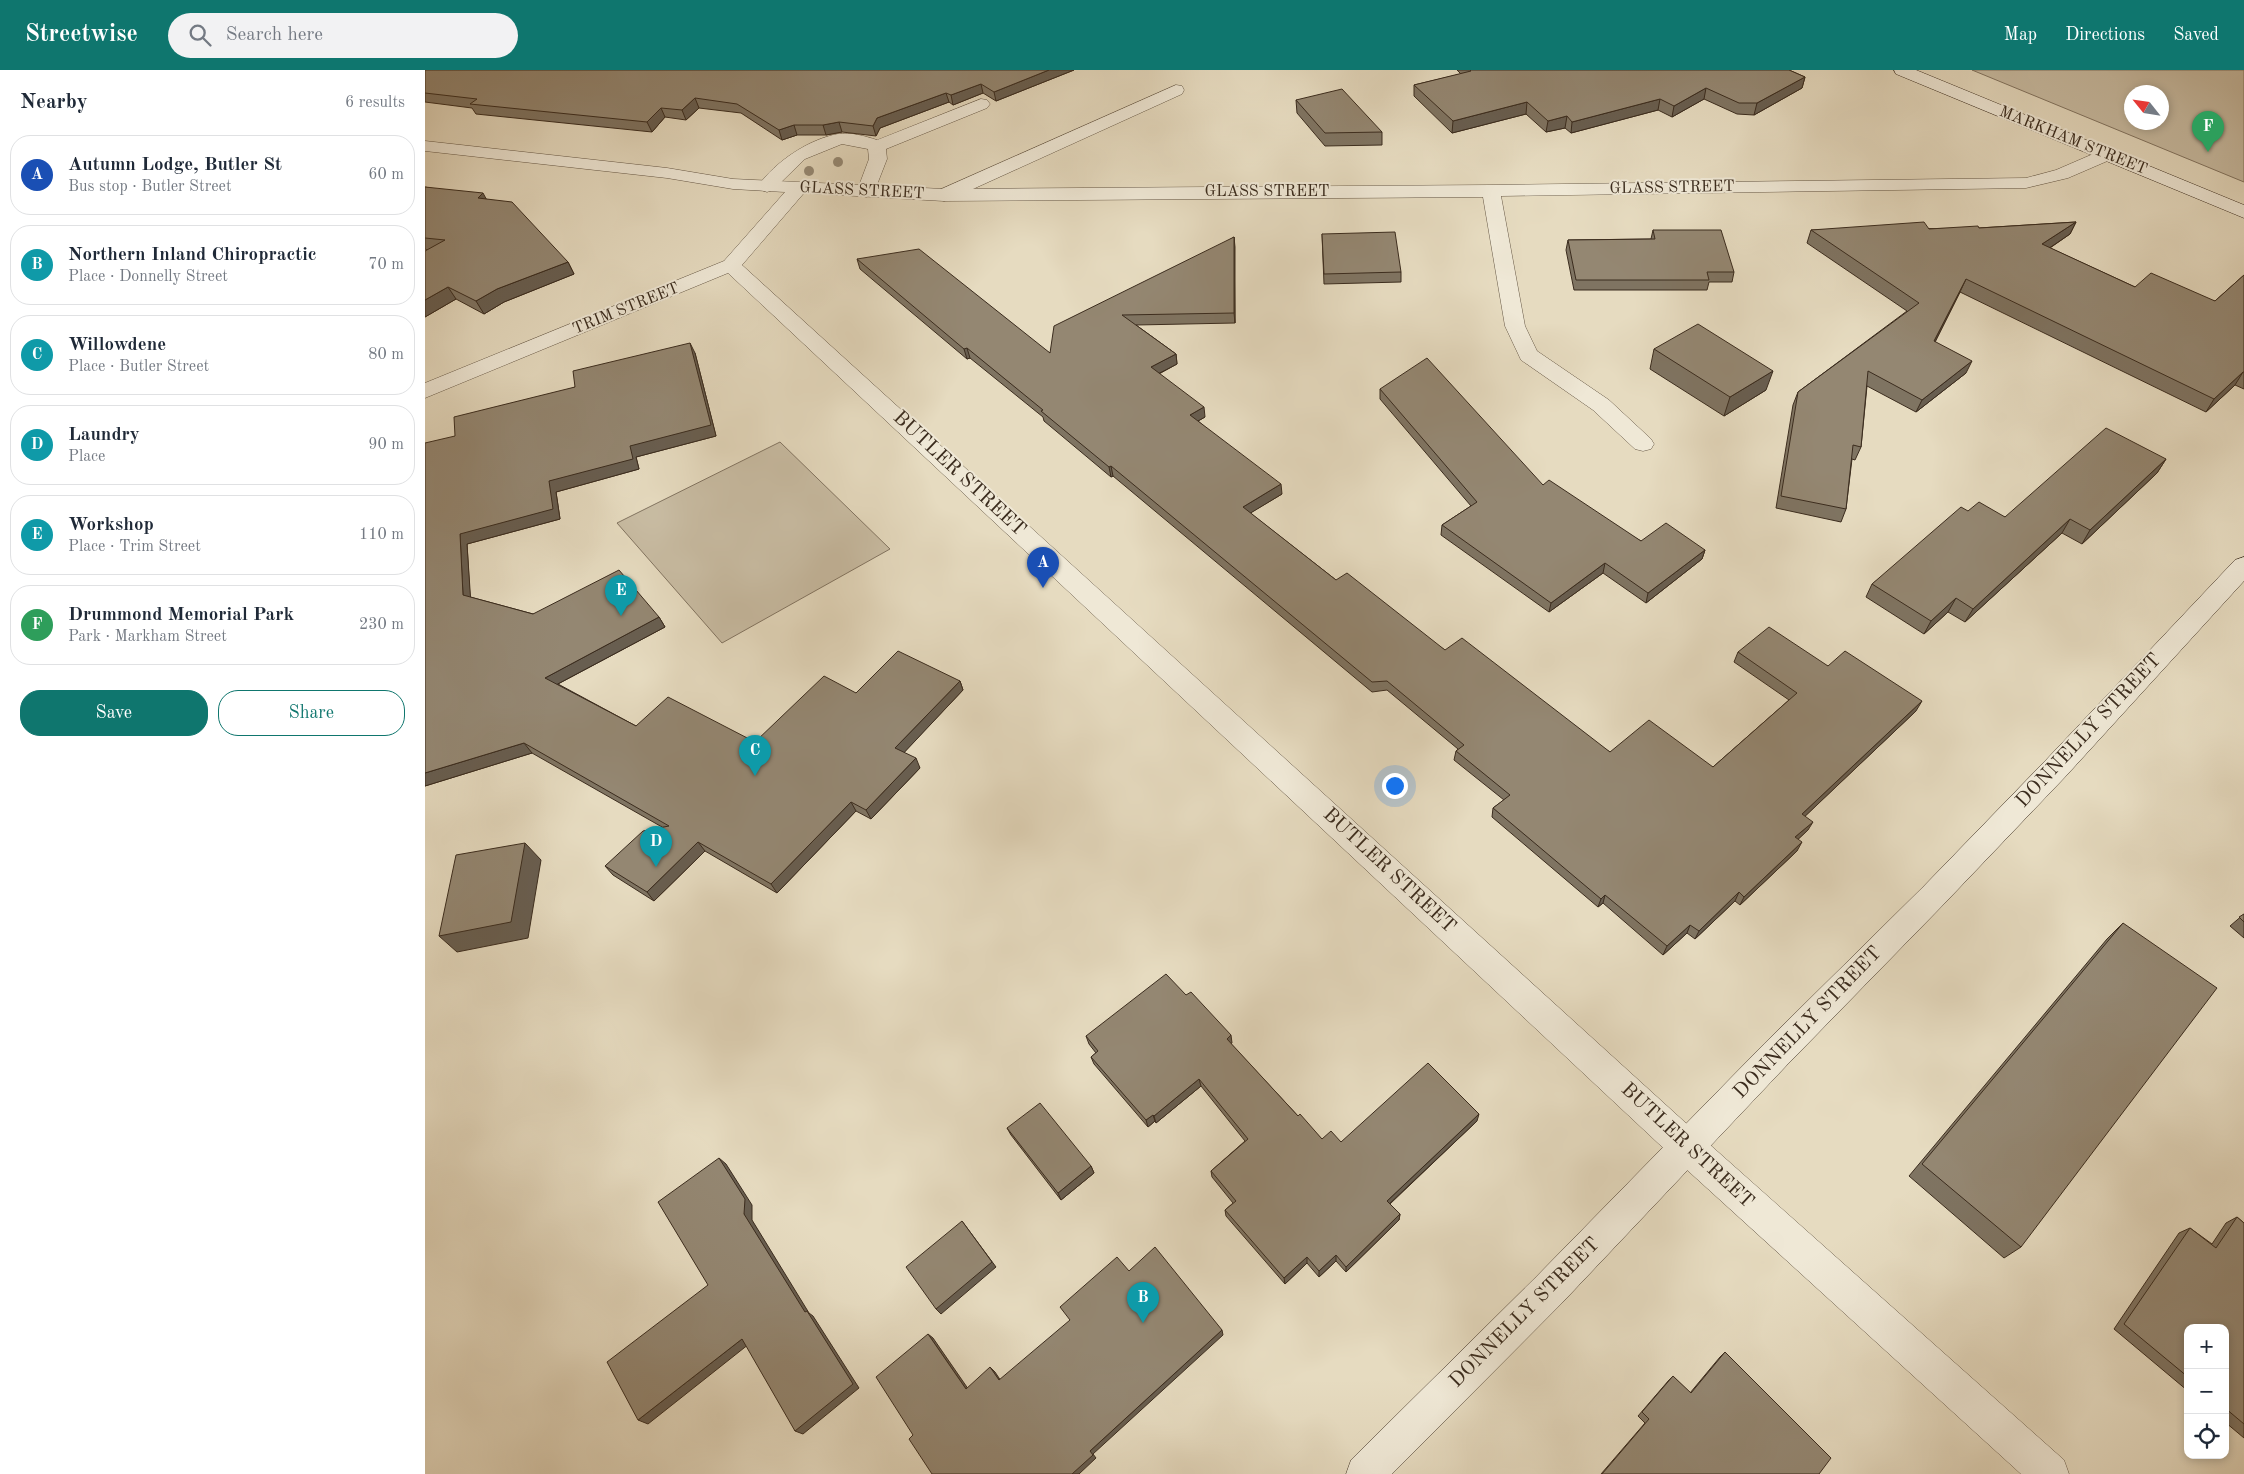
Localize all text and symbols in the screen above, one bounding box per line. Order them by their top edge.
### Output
search box [168,13,518,58]
icon: search [186,21,214,49]
text: Streetwise [25,23,138,47]
text: Search here [226,26,323,45]
text: Map [2004,26,2037,44]
text: Directions [2065,26,2145,44]
text: Saved [2173,26,2219,44]
north arrow [2124,85,2169,130]
text: Nearby [20,92,88,113]
text: 6 results [345,95,405,111]
street label: MARKHAM STREET [1997,104,2149,178]
pin: F [2192,111,2224,152]
text: Autumn Lodge, Butler St [68,156,282,175]
text: A [31,167,43,183]
text: 60 m [368,167,404,183]
text: Bus stop · Butler Street [68,179,232,195]
street label: GLASS STREET [1609,179,1735,197]
street label: GLASS STREET [799,180,925,202]
street label: GLASS STREET [1204,184,1330,200]
text: Northern Inland Chiropractic [68,246,317,265]
text: B [31,257,43,273]
text: 70 m [368,257,404,273]
text: Place · Donnelly Street [68,269,228,285]
street label: TRIM STREET [570,280,682,338]
text: Willowdene [68,336,166,355]
text: C [32,347,42,363]
text: 80 m [368,347,404,363]
text: Place · Butler Street [68,359,209,375]
street label: BUTLER STREET [889,408,1029,540]
text: Laundry [68,426,140,445]
text: D [31,437,43,453]
text: 90 m [368,437,404,453]
text: Place [68,449,105,465]
text: Workshop [68,516,154,535]
text: E [31,527,43,543]
text: 110 m [359,527,404,543]
text: Place · Trim Street [68,539,201,555]
pin: A [1027,547,1059,588]
pin: E [605,575,637,616]
text: Drummond Memorial Park [68,606,294,625]
text: F [32,617,42,633]
text: 230 m [359,617,404,633]
text: Park · Markham Street [68,629,227,645]
street label: DONNELLY STREET [2012,650,2166,812]
button: Save [20,690,208,736]
button: Share [218,690,405,736]
pin: C [739,735,771,776]
your location [1382,773,1408,799]
street label: BUTLER STREET [1319,805,1459,937]
pin: D [640,826,672,867]
street label: DONNELLY STREET [1730,943,1886,1103]
street label: BUTLER STREET [1617,1080,1757,1212]
street label: DONNELLY STREET [1446,1234,1604,1392]
pin: B [1127,1282,1159,1323]
map controls [2184,1324,2229,1459]
button: + [2184,1324,2229,1369]
button: − [2184,1369,2229,1414]
button: locate [2184,1414,2229,1459]

